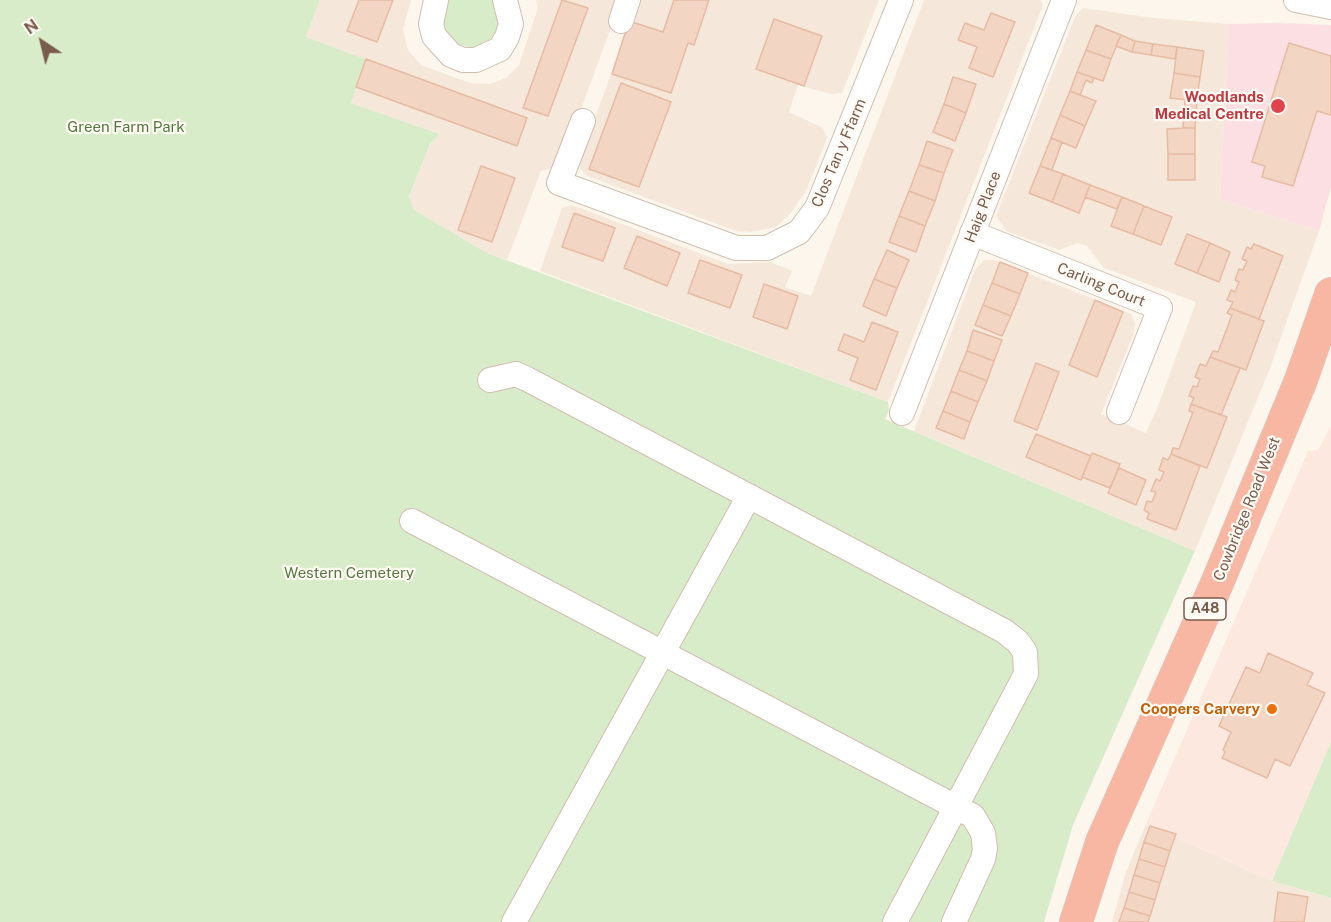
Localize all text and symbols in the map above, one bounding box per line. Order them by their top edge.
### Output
north arrow [12,12,72,72]
text: N [21,15,42,38]
place label: Woodlands Medical Centre [1155,88,1264,123]
street label: Clos Tan y Ffarm [808,96,870,210]
marker: Woodlands Medical Centre [1269,97,1287,115]
park label: Green Farm Park [67,118,185,136]
street label: Haig Place [961,169,1005,245]
street label: Carling Court [1054,259,1148,311]
street label: Cowbridge Road West [1210,434,1284,584]
park label: Western Cemetery [284,564,414,582]
road number: A48 [1184,598,1226,620]
place label: Coopers Carvery [1140,700,1260,718]
marker: Coopers Carvery [1265,702,1279,716]

